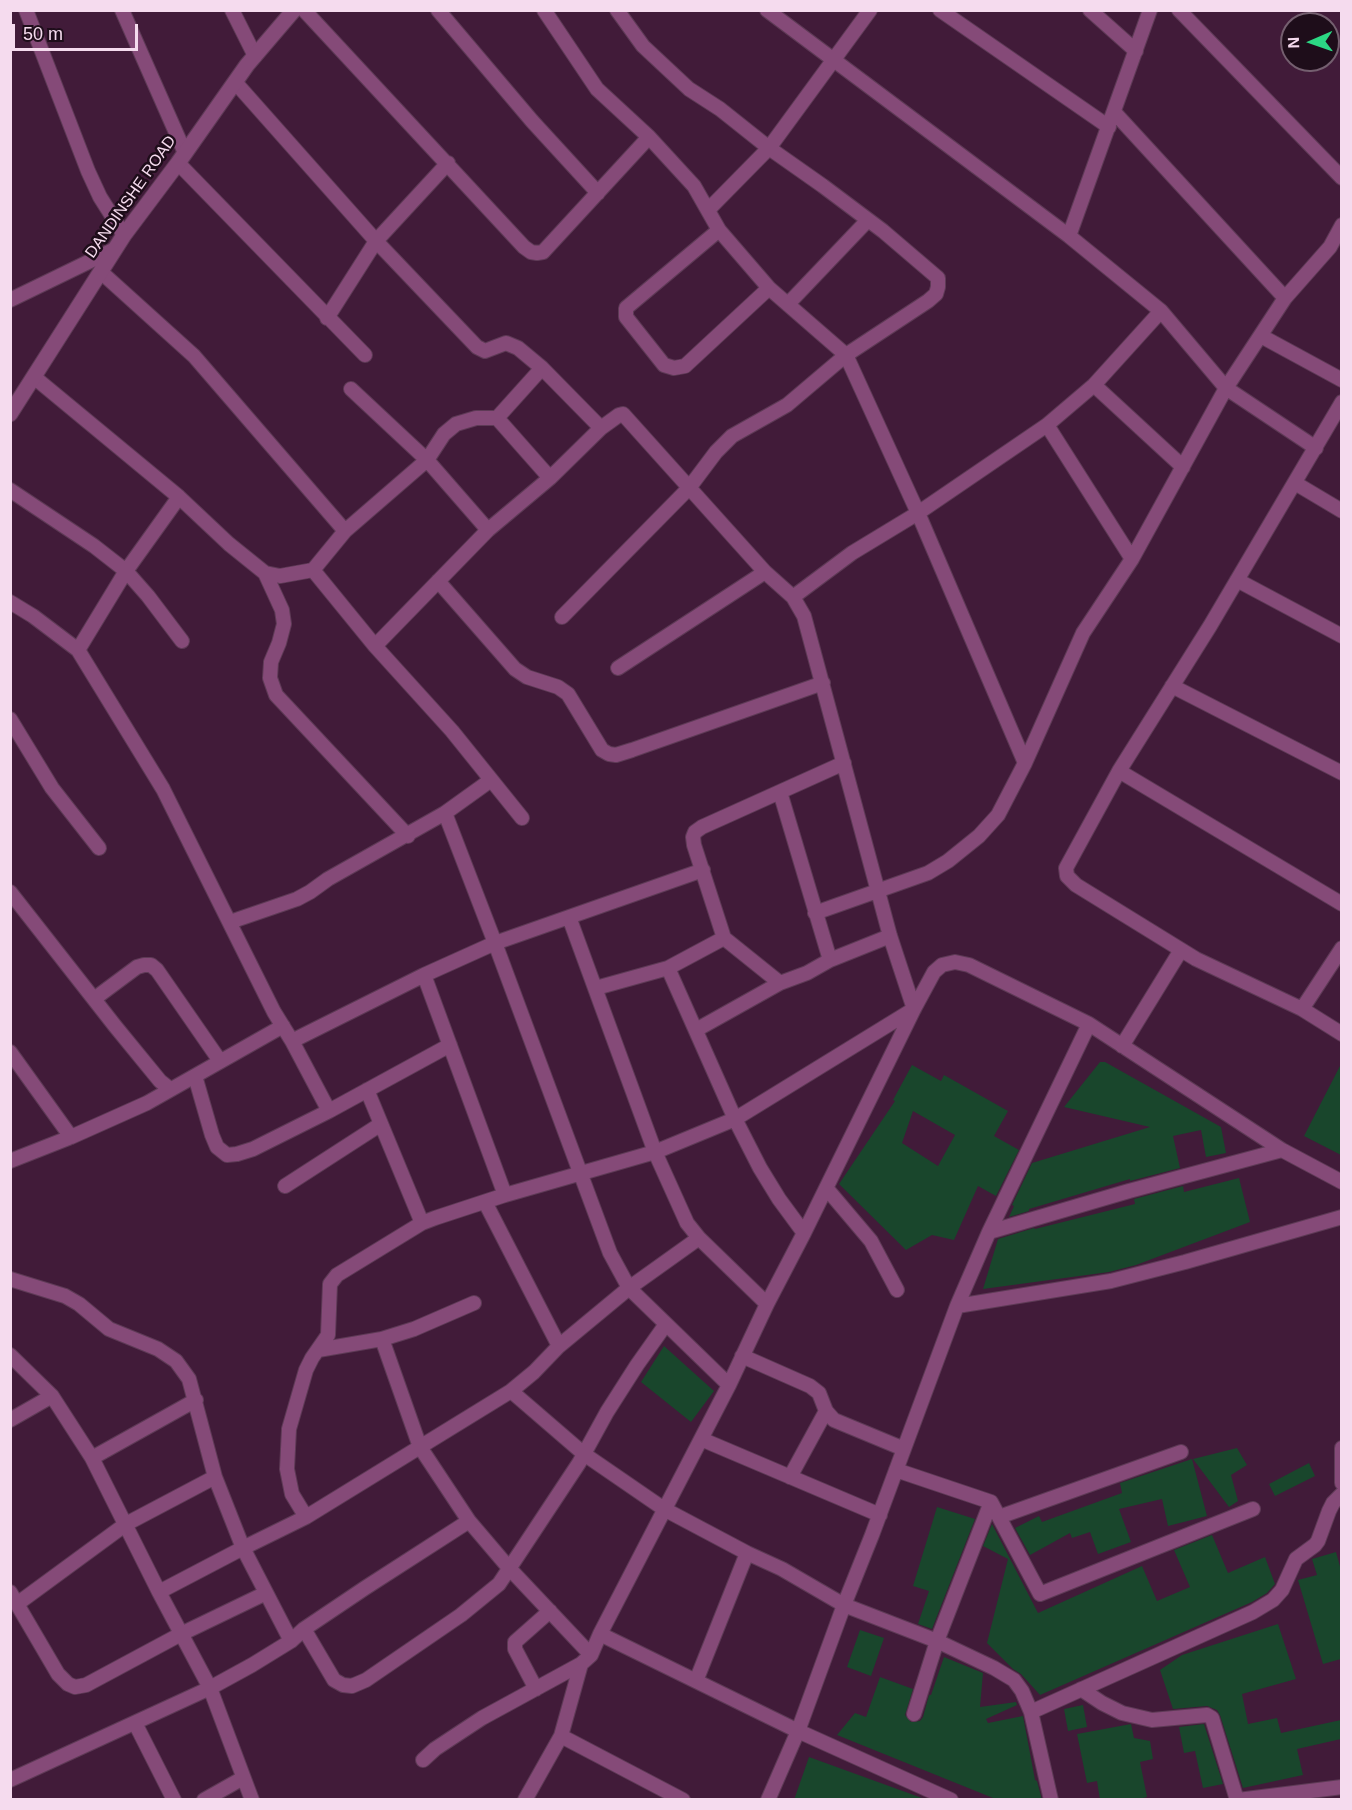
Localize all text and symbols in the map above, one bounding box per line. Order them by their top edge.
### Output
scale bar [15,12,141,50]
north arrow [1280,12,1340,72]
text: 50 m [23,24,63,44]
text: N [1285,37,1302,49]
street label: DANDINSHE ROAD [82,132,180,262]

